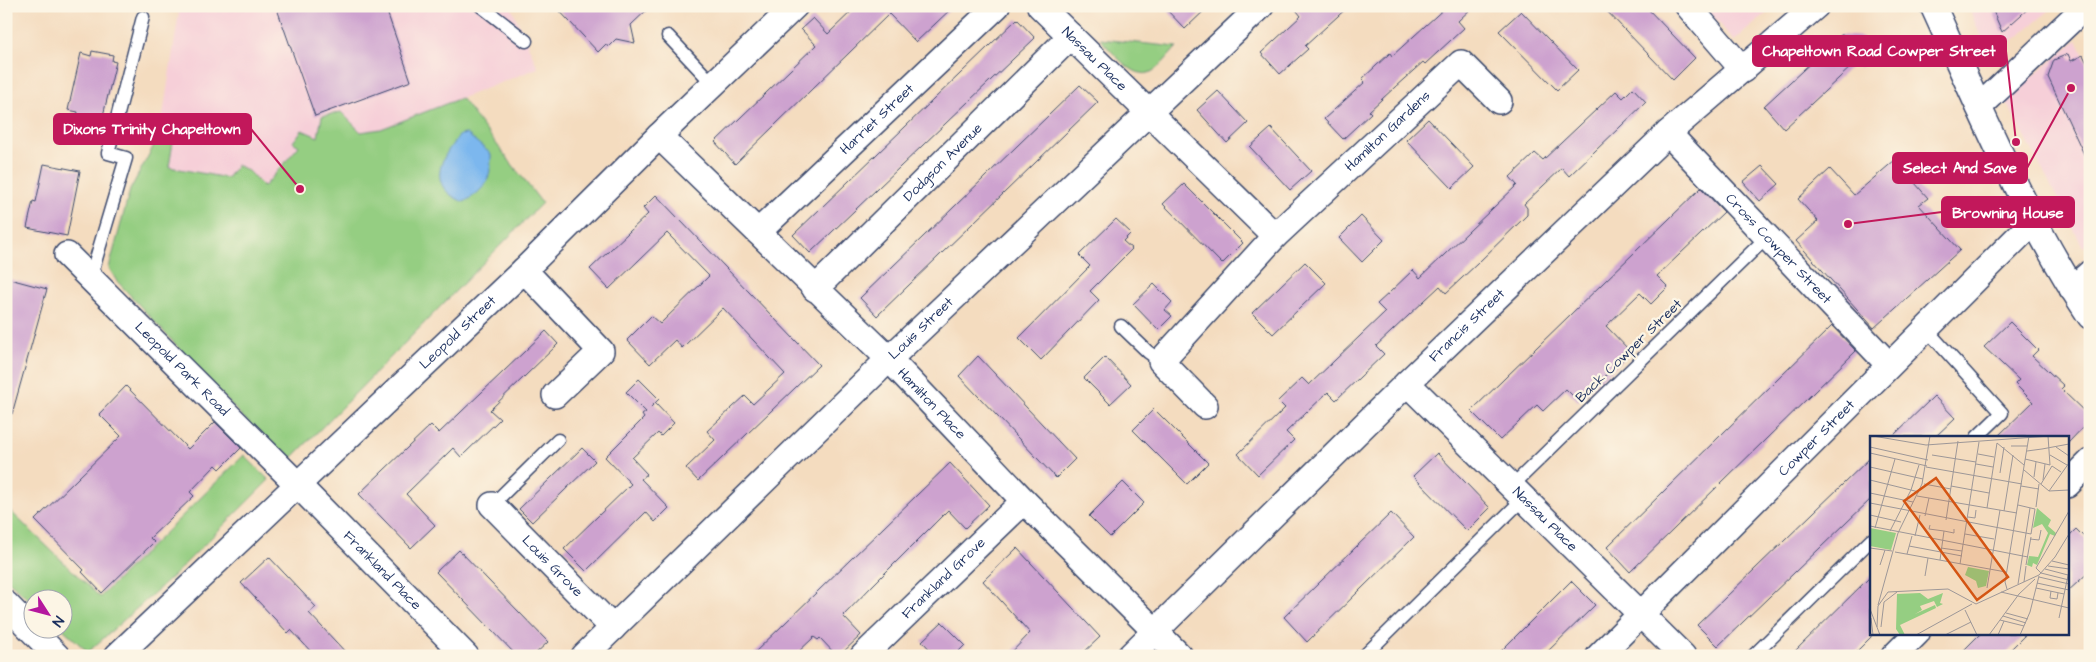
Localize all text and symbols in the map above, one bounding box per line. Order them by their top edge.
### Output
street label: Nassau Place [1057,22,1132,96]
callout: Chapeltown Road Cowper Street [1753,36,2006,66]
text: Chapeltown Road Cowper Street [1762,41,1997,62]
street label: Harriet Street [836,79,919,159]
street label: Hamilton Gardens [1340,86,1435,176]
callout: Dixons Trinity Chapeltown [54,114,251,144]
street label: Dodgson Avenue [899,118,987,206]
text: Dixons Trinity Chapeltown [63,119,241,141]
callout: Select And Save [1893,153,2027,183]
text: Select And Save [1902,158,2017,179]
street label: Cross Cowper Street [1721,189,1836,309]
callout: Browning House [1942,197,2074,227]
text: Browning House [1952,203,2064,226]
street label: Francis Street [1425,284,1510,367]
street label: Leopold Street [415,291,501,374]
street label: Louis Street [884,293,958,364]
street label: Back Cowper Street [1571,295,1687,407]
street label: Leopold Park Road [130,318,234,421]
street label: Hamilton Place [893,364,971,444]
street label: Cowper Street [1774,395,1860,481]
inset map [1870,436,2068,634]
street label: Nassau Place [1508,483,1582,557]
street label: Frankland Place [339,527,426,615]
street label: Louis Grove [517,531,588,602]
street label: Frankland Grove [897,533,990,623]
north arrow [22,590,72,640]
text: N [47,612,68,631]

